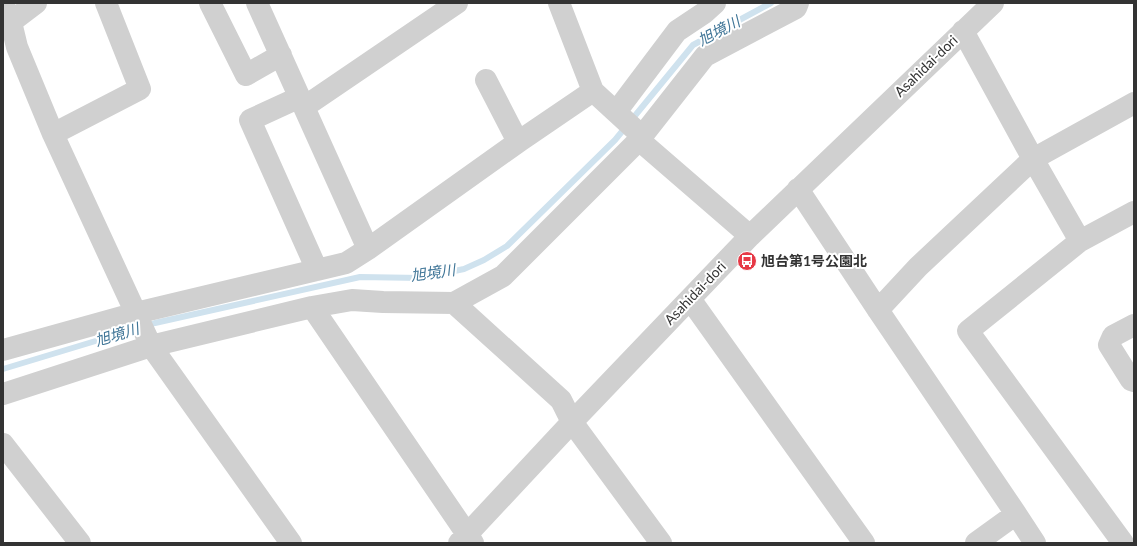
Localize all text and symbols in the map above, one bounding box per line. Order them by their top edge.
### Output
water label: 旭境川 [694,11,744,49]
street label: Asahidai-dori [891,31,961,100]
bus stop icon: 旭台第1号公園北 [736,250,758,272]
place label: 旭台第1号公園北 [761,252,867,269]
street label: Asahidai-dori [660,258,729,328]
water label: 旭境川 [409,260,458,284]
water label: 旭境川 [93,318,143,349]

